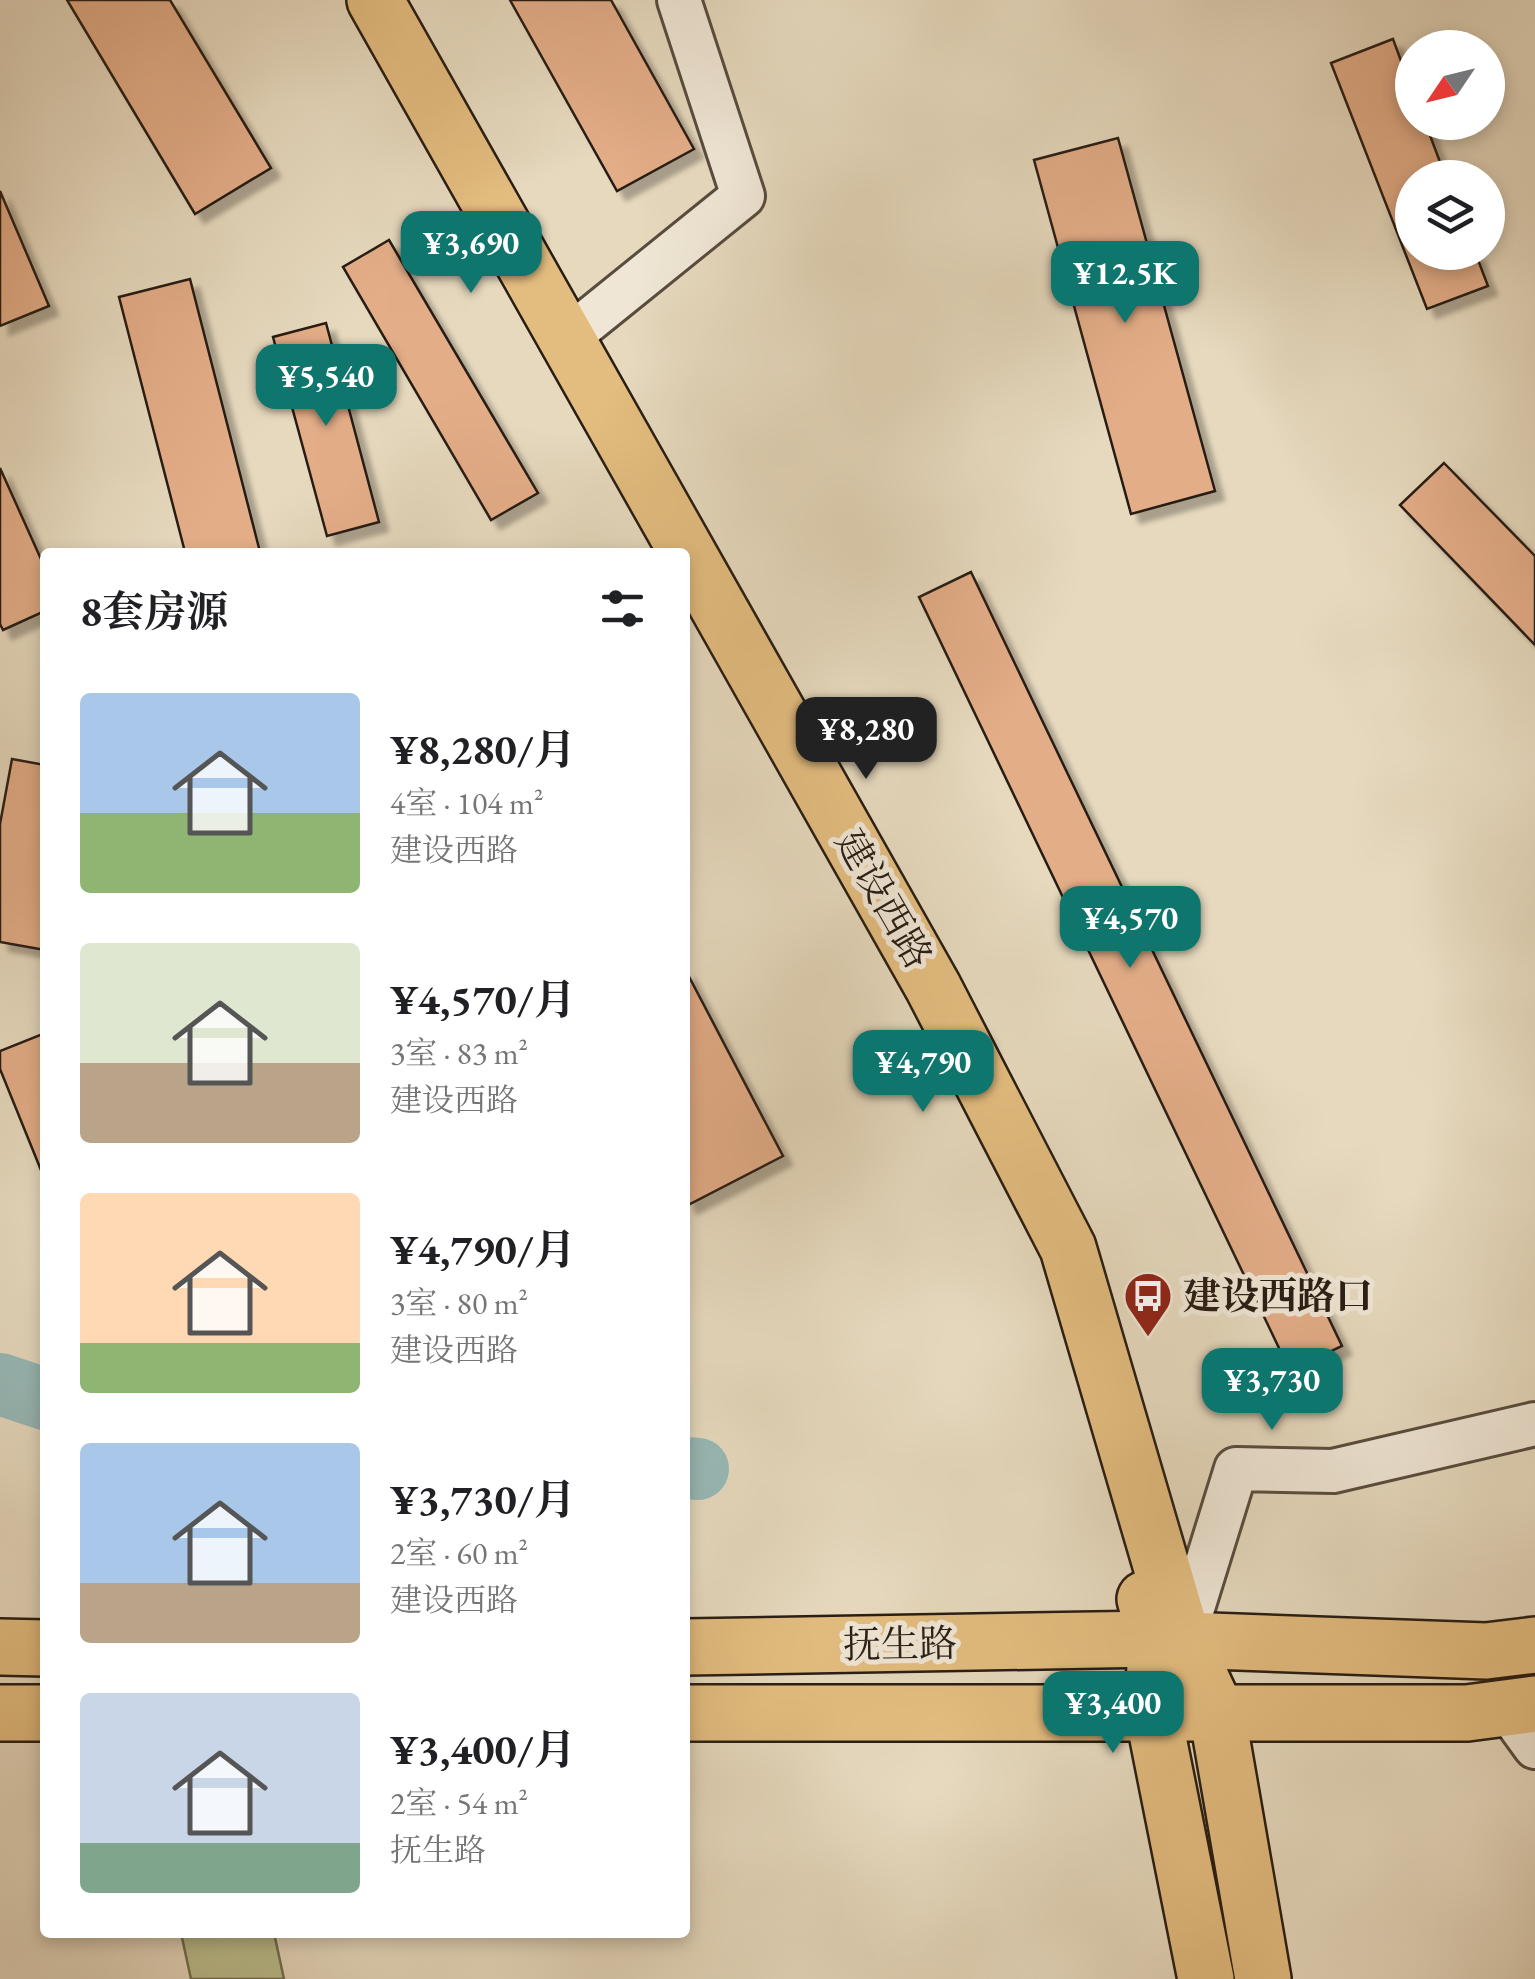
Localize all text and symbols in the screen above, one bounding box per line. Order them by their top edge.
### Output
north arrow [1395,30,1505,140]
map controls [1395,30,1505,270]
button: layers [1395,160,1505,270]
pin: ¥3,690 [390,211,552,296]
text: ¥3,690 [423,222,519,264]
pin: ¥12.5K [1044,241,1206,326]
text: ¥12.5K [1073,252,1177,294]
pin: ¥5,540 [245,344,407,429]
text: ¥5,540 [278,355,374,397]
icon: filters [595,581,650,636]
text: 8套房源 [80,584,228,639]
pin: ¥8,280 [785,697,947,782]
text: ¥8,280 [818,708,914,750]
text: ¥8,280/月 [390,722,576,777]
icon: home [160,733,280,853]
text: 4室 · 104 m² [390,782,544,824]
street label: 建设西路 [825,821,944,977]
text: 建设西路 [390,829,518,871]
pin: ¥4,570 [1049,886,1211,971]
text: ¥4,570 [1082,897,1178,939]
text: ¥4,570/月 [390,972,576,1027]
icon: home [160,983,280,1103]
pin: ¥4,790 [842,1030,1004,1115]
text: 3室 · 83 m² [390,1032,528,1074]
text: ¥4,790 [875,1041,971,1083]
text: 建设西路 [390,1079,518,1121]
text: ¥4,790/月 [390,1222,576,1277]
icon: home [160,1233,280,1353]
bus stop icon: 建设西路口 [1122,1270,1174,1338]
place label: 建设西路口 [1183,1271,1373,1320]
text: 3室 · 80 m² [390,1282,528,1324]
text: 建设西路 [390,1329,518,1371]
pin: ¥3,730 [1191,1348,1353,1433]
text: ¥3,730 [1224,1359,1320,1401]
text: ¥3,730/月 [390,1472,576,1527]
icon: home [160,1483,280,1603]
text: 2室 · 60 m² [390,1532,528,1574]
text: 建设西路 [390,1579,518,1621]
street label: 抚生路 [843,1618,957,1669]
pin: ¥3,400 [1032,1671,1194,1756]
text: ¥3,400 [1065,1682,1161,1724]
text: ¥3,400/月 [390,1722,576,1777]
icon: home [160,1733,280,1853]
text: 2室 · 54 m² [390,1782,528,1824]
text: 抚生路 [390,1829,486,1871]

